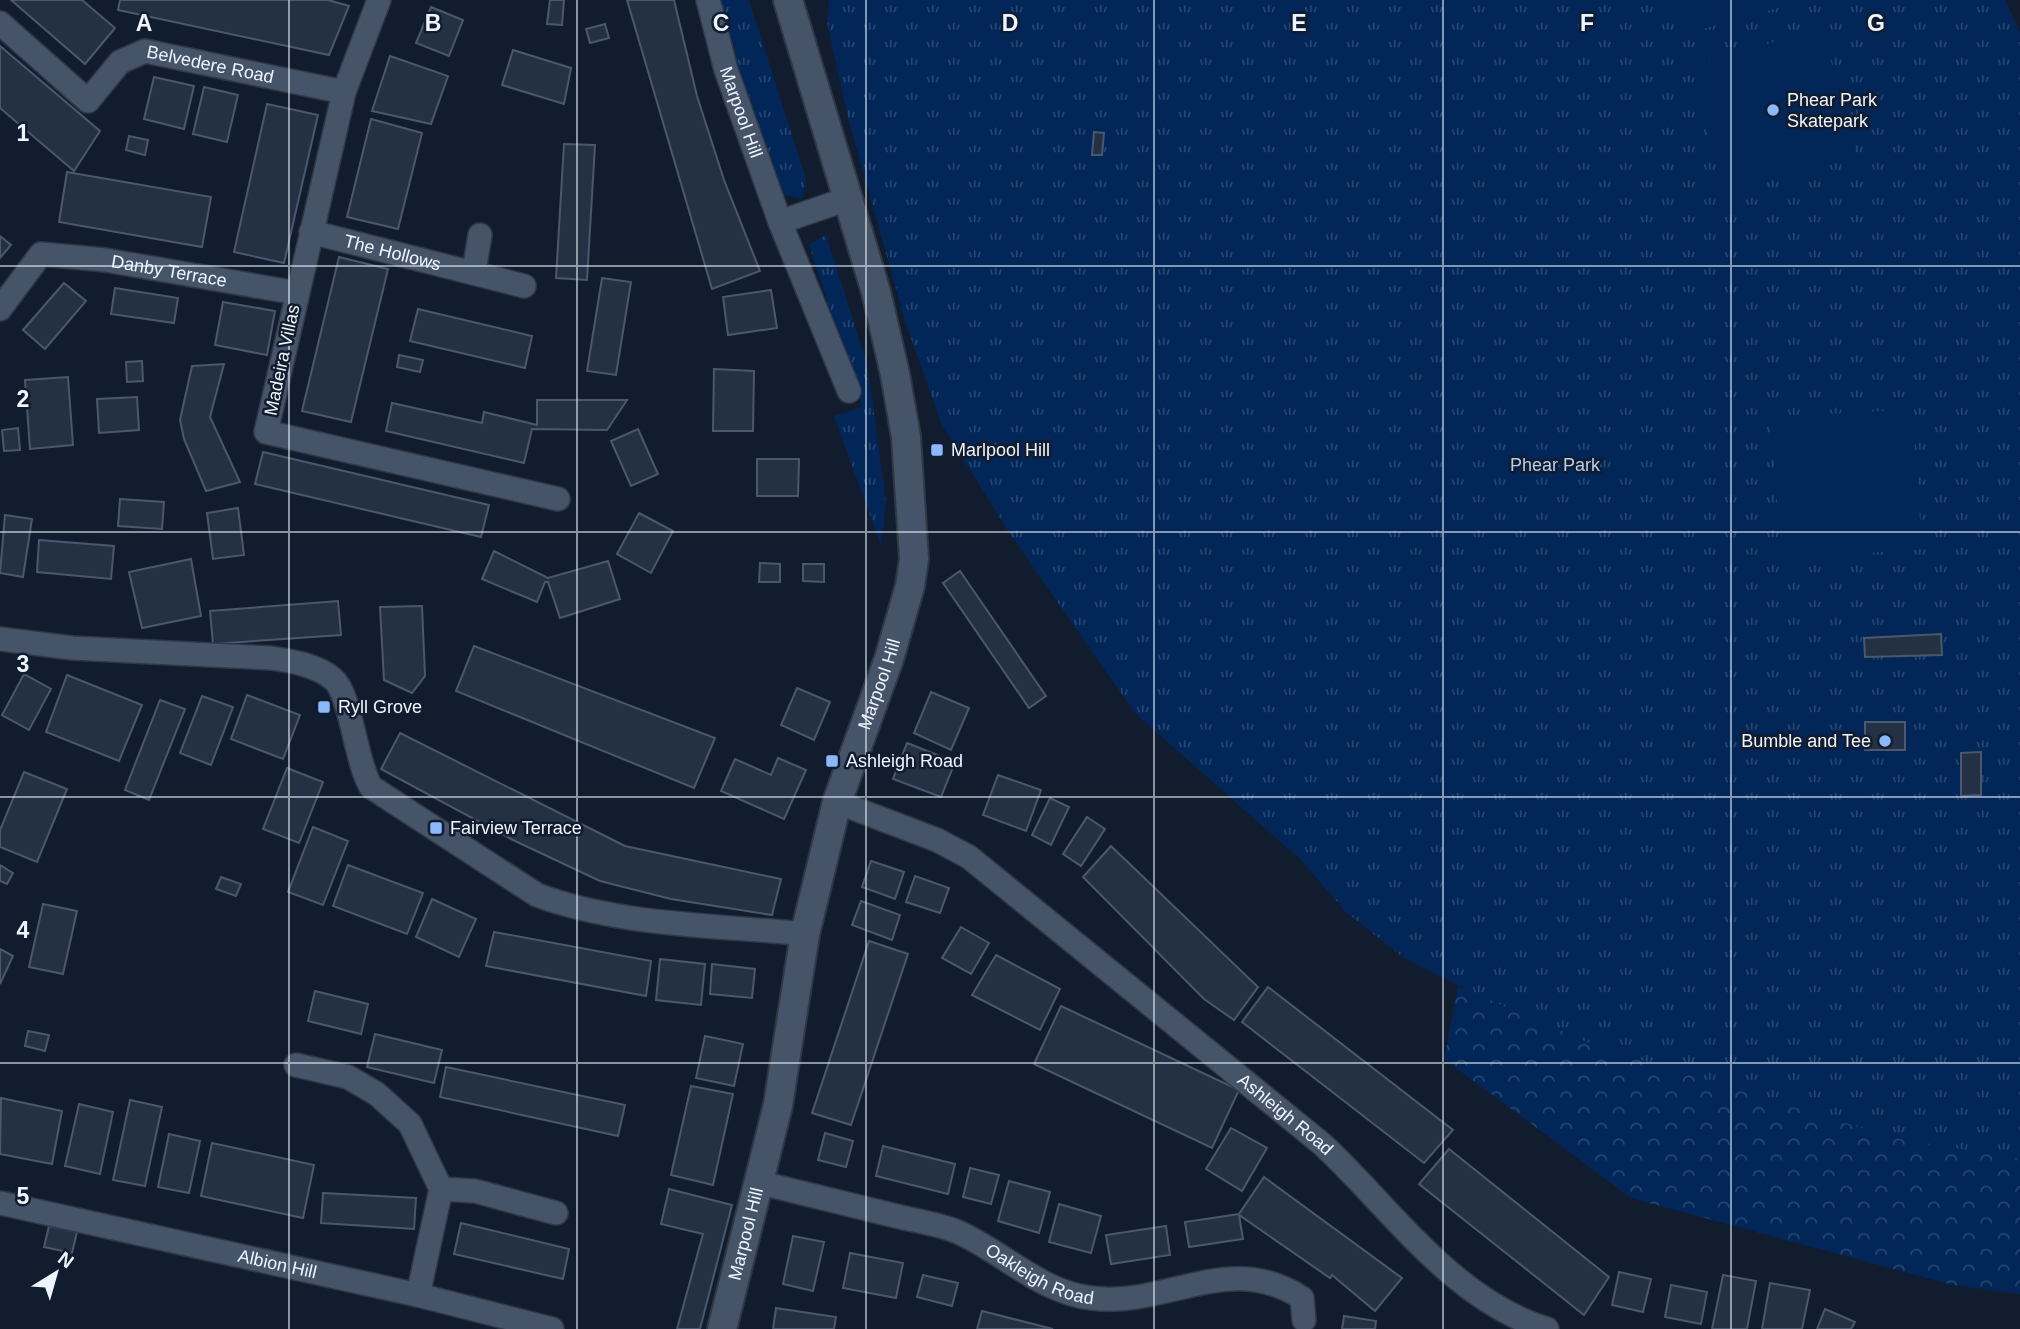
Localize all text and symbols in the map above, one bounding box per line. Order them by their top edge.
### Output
text: A [136,10,152,36]
text: B [425,10,441,36]
text: C [713,10,729,36]
text: D [1002,10,1018,36]
text: E [1291,10,1307,36]
text: F [1580,10,1594,36]
text: G [1867,10,1885,36]
street label: Belvedere Road [145,42,276,87]
street label: Marpool Hill [716,64,766,160]
place label: Phear Park Skatepark [1787,90,1878,131]
marker: Phear Park Skatepark [1765,102,1781,118]
text: 1 [17,120,30,146]
street label: The Hollows [342,231,443,275]
street label: Danby Terrace [110,251,228,291]
street label: Madeira Villas [260,303,304,417]
text: 2 [17,386,29,412]
place label: Marlpool Hill [951,440,1050,460]
marker: Marlpool Hill [929,442,945,458]
park label: Phear Park [1510,455,1601,475]
street label: Marpool Hill [854,636,904,732]
text: 3 [17,651,29,677]
place label: Ryll Grove [338,697,422,717]
marker: Ryll Grove [316,699,332,715]
place label: Bumble and Tee [1741,731,1871,751]
marker: Bumble and Tee [1877,733,1893,749]
place label: Ashleigh Road [846,751,963,771]
marker: Ashleigh Road [824,753,840,769]
place label: Fairview Terrace [450,818,582,838]
marker: Fairview Terrace [428,820,444,836]
text: 4 [17,917,30,943]
street label: Ashleigh Road [1234,1070,1337,1159]
text: 5 [17,1183,30,1209]
street label: Marpool Hill [725,1185,767,1282]
north arrow [21,1238,91,1308]
street label: Oakleigh Road [982,1239,1095,1308]
street label: Albion Hill [236,1246,319,1282]
text: N [54,1247,78,1272]

